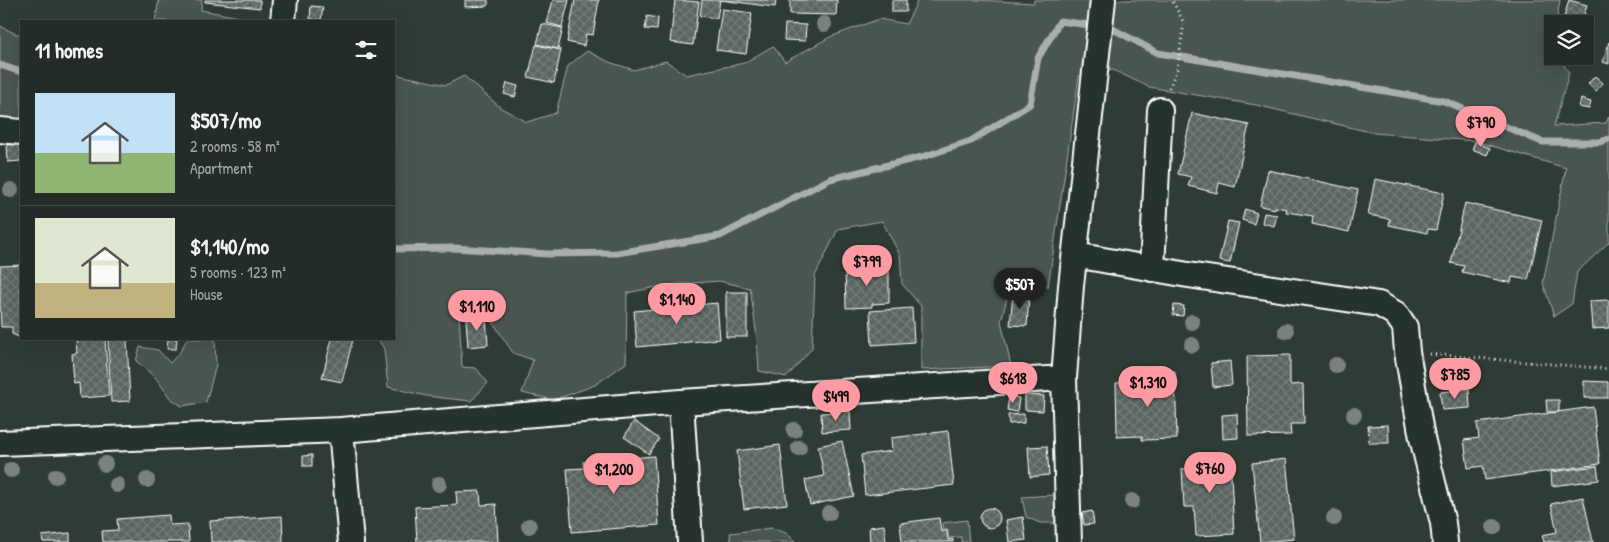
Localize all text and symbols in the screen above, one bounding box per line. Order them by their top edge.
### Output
map controls [1544,15,1594,65]
button: layers [1544,15,1594,65]
text: 11 homes [35,36,103,65]
icon: filters [352,36,380,64]
text: $507/mo [190,106,261,135]
pin: $790 [1451,106,1511,148]
text: $790 [1466,111,1496,133]
icon: home [75,113,135,173]
text: 2 rooms · 58 m² [190,135,280,157]
text: Apartment [190,157,253,179]
text: $1,140/mo [190,232,269,261]
icon: home [75,238,135,298]
pin: $799 [837,244,897,287]
text: $799 [853,250,881,272]
text: 5 rooms · 123 m² [190,261,286,283]
pin: $507 [990,268,1050,310]
text: $507 [1005,273,1035,295]
pin: $1,140 [636,282,718,325]
text: House [190,283,223,305]
text: $1,140 [659,288,695,310]
pin: $1,110 [436,290,518,332]
text: $1,110 [459,295,495,317]
pin: $785 [1425,358,1485,400]
pin: $618 [983,362,1043,404]
text: $785 [1440,363,1470,385]
pin: $1,310 [1107,366,1189,408]
text: $618 [999,367,1027,389]
text: $1,310 [1129,371,1167,393]
pin: $499 [806,380,866,422]
text: $499 [823,385,849,407]
pin: $1,200 [573,452,655,495]
pin: $760 [1180,452,1240,494]
text: $760 [1195,457,1225,479]
text: $1,200 [595,458,633,480]

